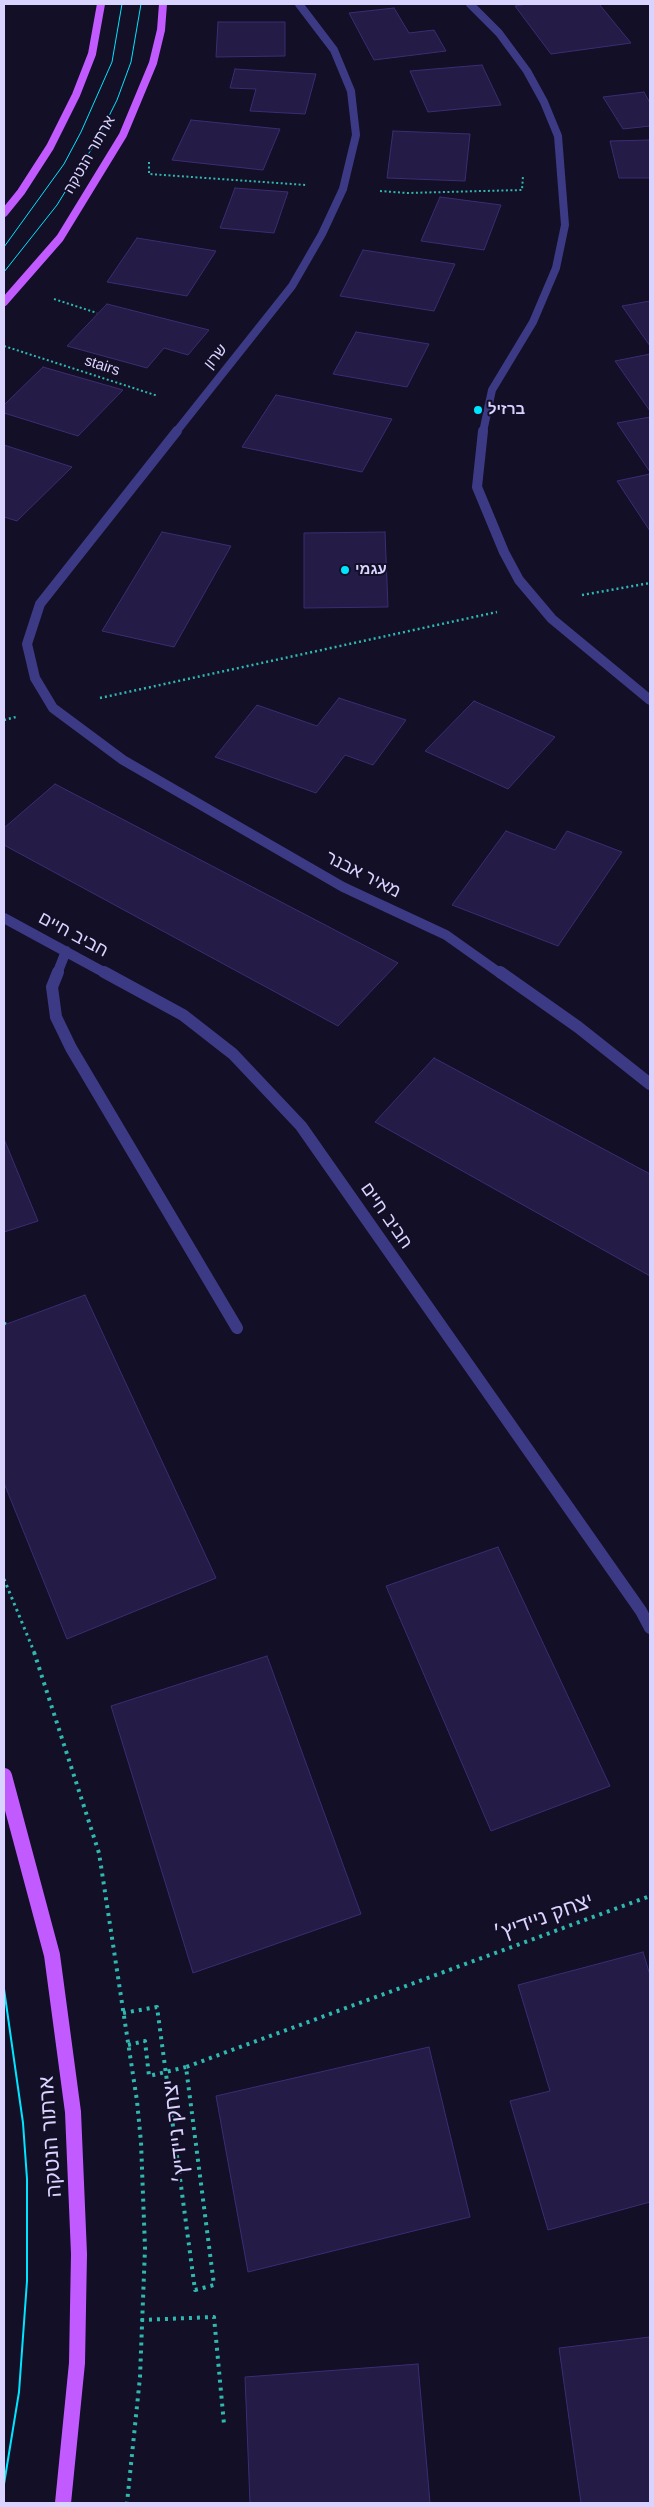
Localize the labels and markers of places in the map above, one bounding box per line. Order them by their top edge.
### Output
place label: ברזיל [488,401,525,419]
marker: ברזיל [472,404,484,416]
place label: עגמי [355,561,387,579]
marker: עגמי [339,564,351,576]

